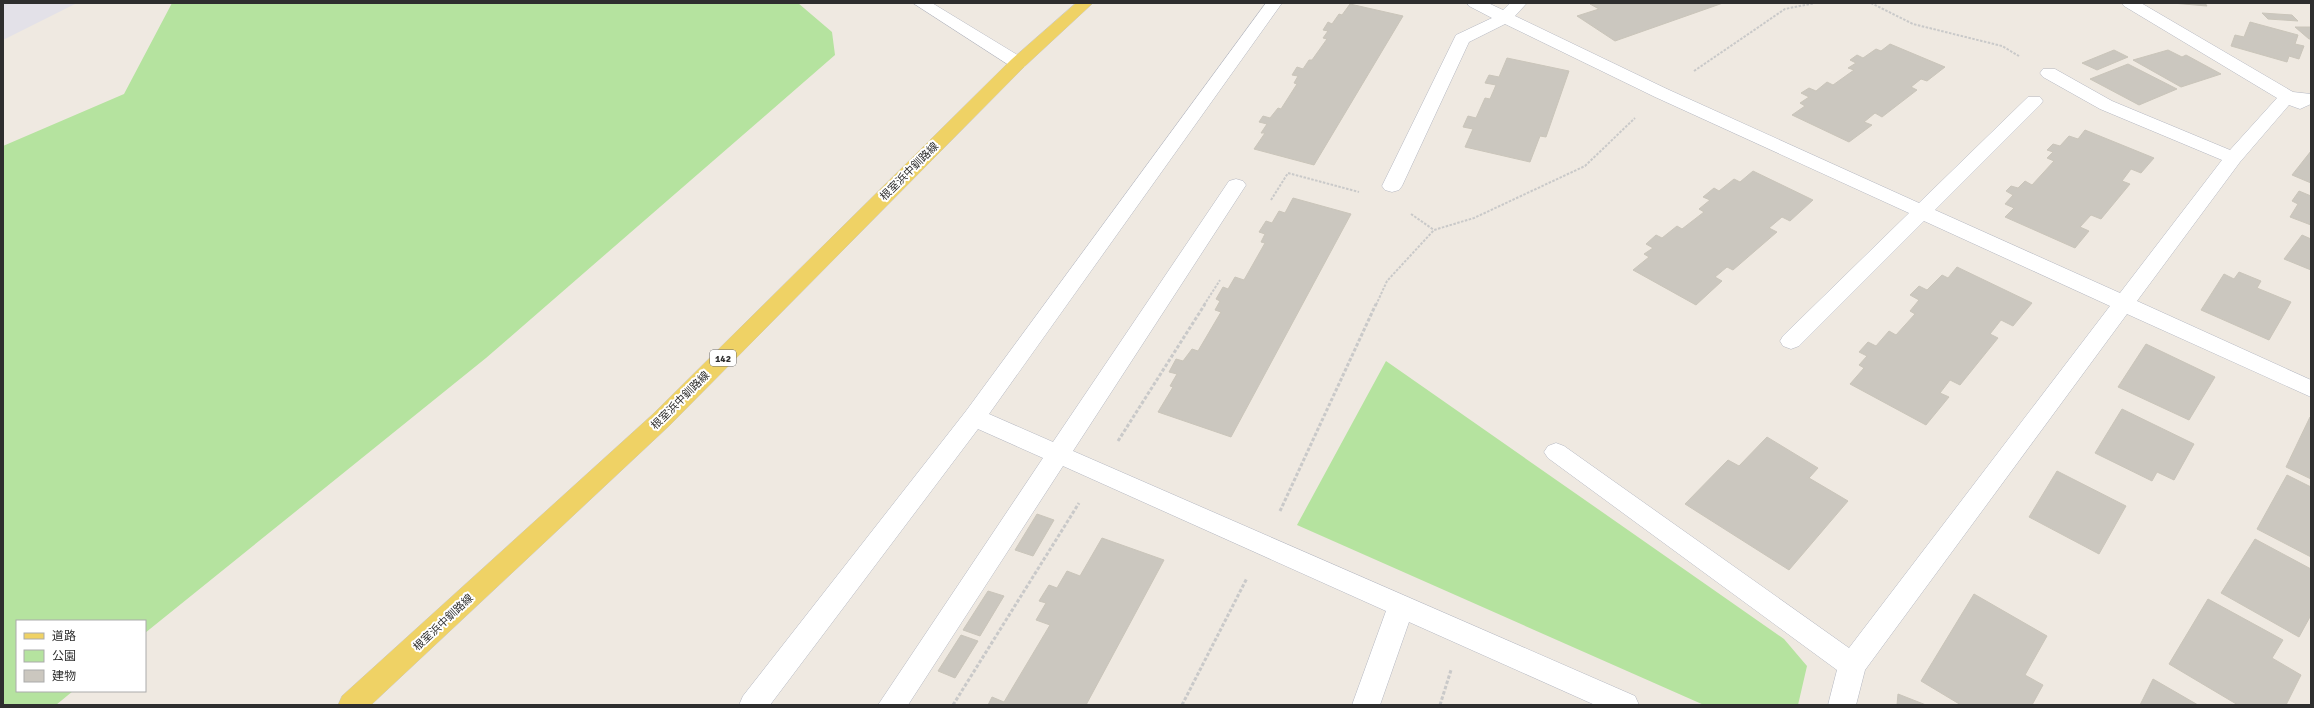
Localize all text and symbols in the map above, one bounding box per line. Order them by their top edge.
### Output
street label: 根室浜中釧路線 [878,140,941,203]
road number: 142 [710,350,736,366]
street label: 根室浜中釧路線 [649,369,712,432]
street label: 根室浜中釧路線 [411,591,476,653]
legend [16,620,146,692]
text: 道路 [52,629,76,644]
text: 公園 [52,649,76,664]
text: 建物 [52,669,76,684]

